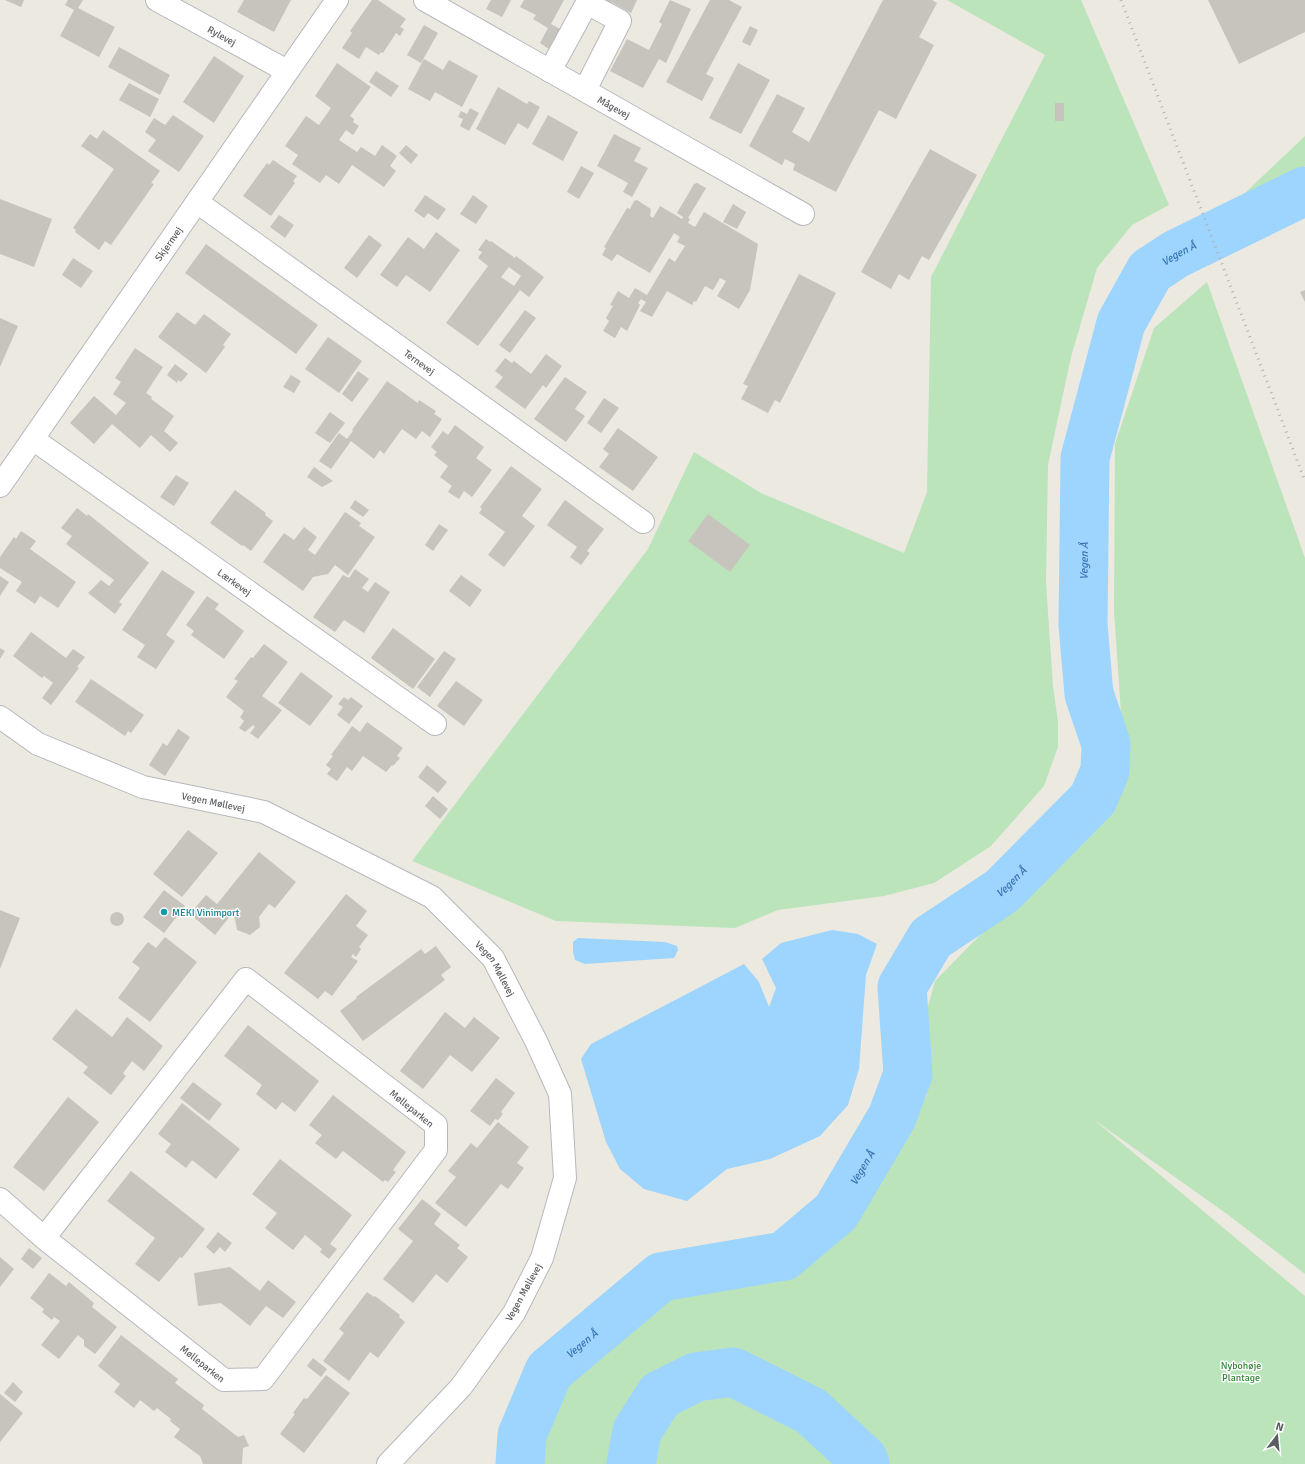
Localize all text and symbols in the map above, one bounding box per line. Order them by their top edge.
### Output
street label: Rylevej [205,24,238,49]
street label: Mågevej [595,94,632,122]
street label: Skjernvej [153,224,185,264]
water label: Vegen Å [1159,239,1199,269]
street label: Ternevej [401,347,437,378]
water label: Vegen Å [1078,542,1091,580]
street label: Lærkevej [215,567,253,599]
street label: Vegen Møllevej [181,790,246,815]
water label: Vegen Å [994,864,1030,900]
marker: MEKI Vinimport [159,907,169,917]
place label: MEKI Vinimport [172,907,240,919]
street label: Vegen Møllevej [472,939,517,999]
street label: Mølleparken [387,1087,436,1130]
water label: Vegen Å [847,1148,878,1188]
street label: Vegen Møllevej [503,1261,545,1323]
water label: Vegen Å [563,1327,601,1361]
street label: Mølleparken [177,1343,227,1385]
park label: Nybohøje Plantage [1221,1360,1261,1384]
north arrow [1257,1416,1297,1456]
text: N [1274,1420,1285,1434]

